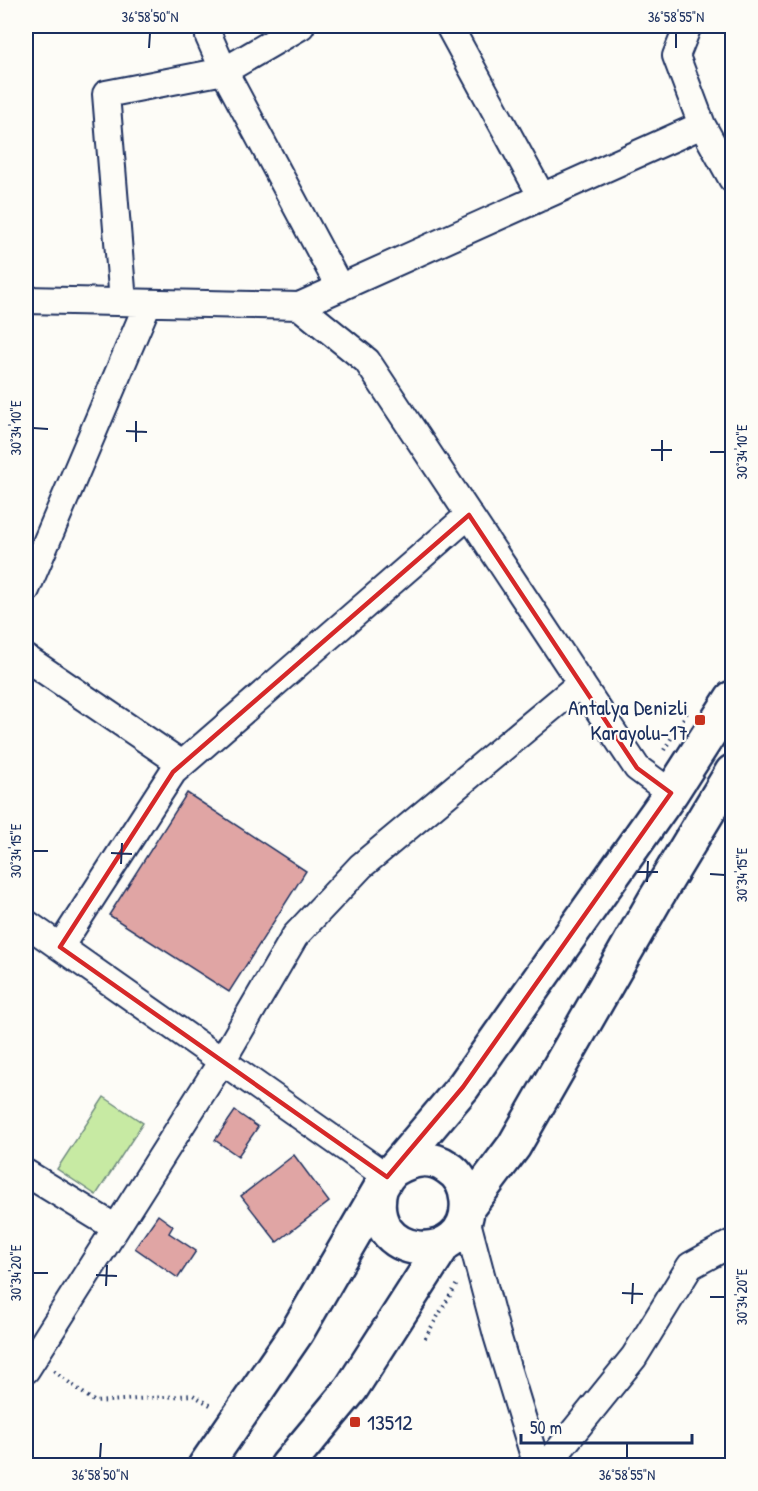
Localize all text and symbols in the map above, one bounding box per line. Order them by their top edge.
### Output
text: 36°58'50"N [121,6,179,27]
text: 36°58'55"N [648,6,704,27]
text: 30°34'10"E [5,400,26,456]
text: 30°34'10"E [731,424,752,480]
place label: Antalya Denizli Karayolu-17 [568,692,688,747]
marker: Antalya Denizli Karayolu-17 [693,713,707,727]
text: 30°34'15"E [5,823,26,878]
text: 30°34'15"E [731,847,752,902]
text: 30°34'20"E [5,1244,26,1301]
text: 30°34'20"E [731,1268,752,1325]
place label: 13512 [367,1407,413,1437]
scale bar [521,1407,692,1445]
marker: 13512 [348,1415,362,1429]
text: 50 m [530,1415,562,1440]
text: 36°58'50"N [71,1464,129,1485]
text: 36°58'55"N [599,1464,655,1485]

